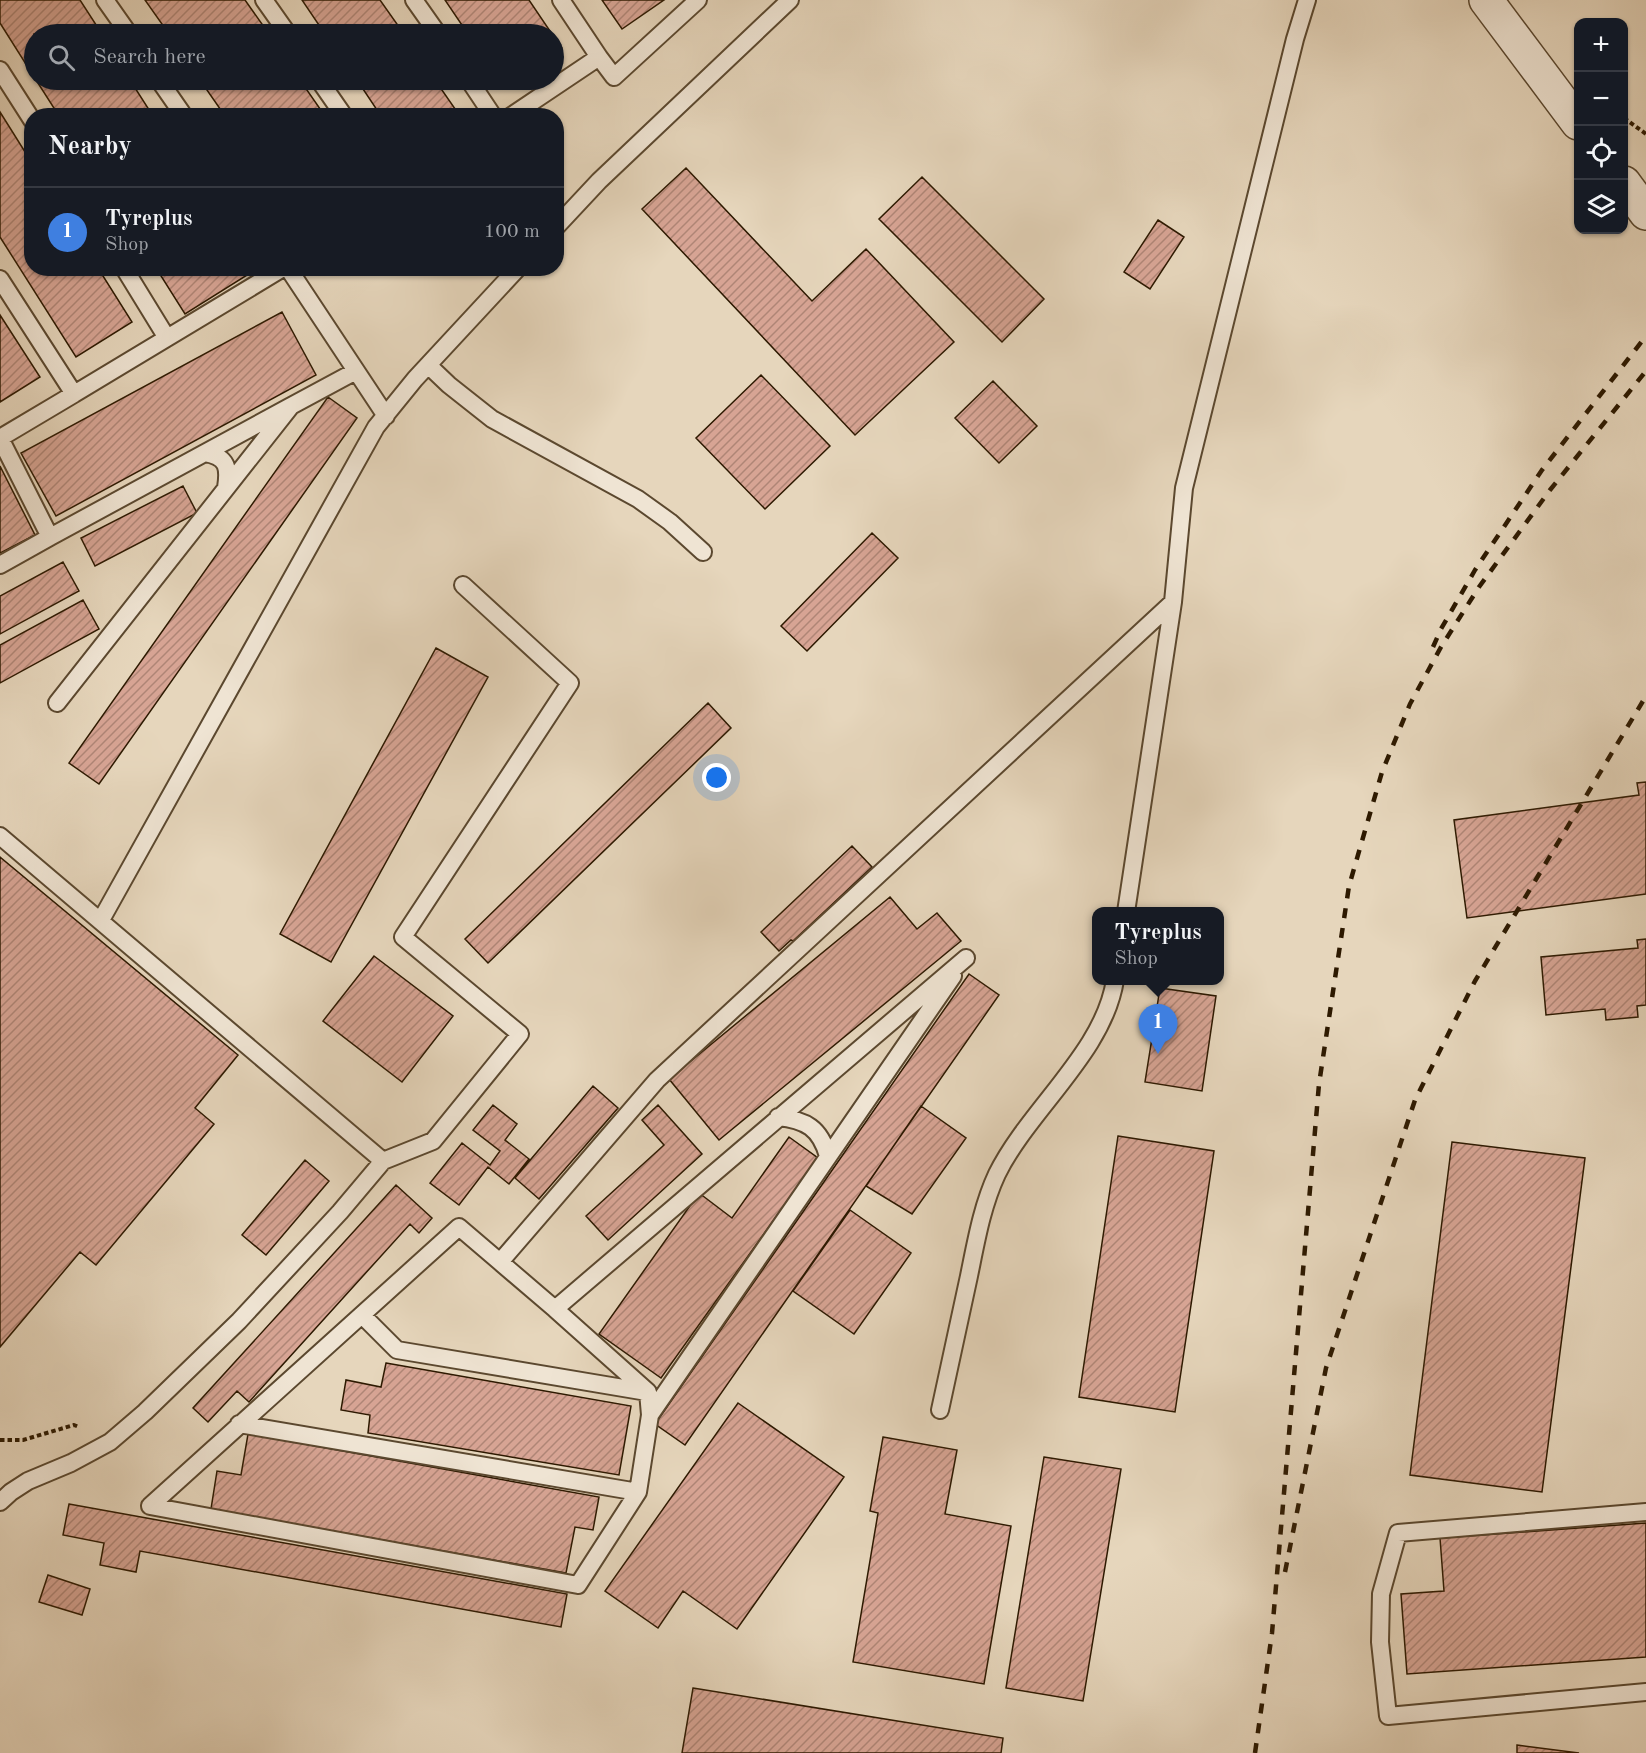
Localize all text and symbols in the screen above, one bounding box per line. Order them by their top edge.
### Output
map controls [1574,18,1628,234]
button: + [1574,18,1628,72]
search box [24,24,564,90]
icon: search [45,41,78,74]
text: Search here [93,46,206,68]
button: − [1574,72,1628,126]
button: locate [1574,126,1628,180]
text: Nearby [48,134,132,160]
button: layers [1574,180,1628,234]
text: Tyreplus [105,208,193,230]
text: 1 [62,222,73,242]
text: 100 m [484,222,540,242]
text: Shop [105,235,149,255]
your location [702,763,731,792]
popup [1092,907,1224,985]
text: Tyreplus [1114,922,1202,944]
text: Shop [1114,949,1158,969]
pin: 1 [1138,1004,1178,1054]

